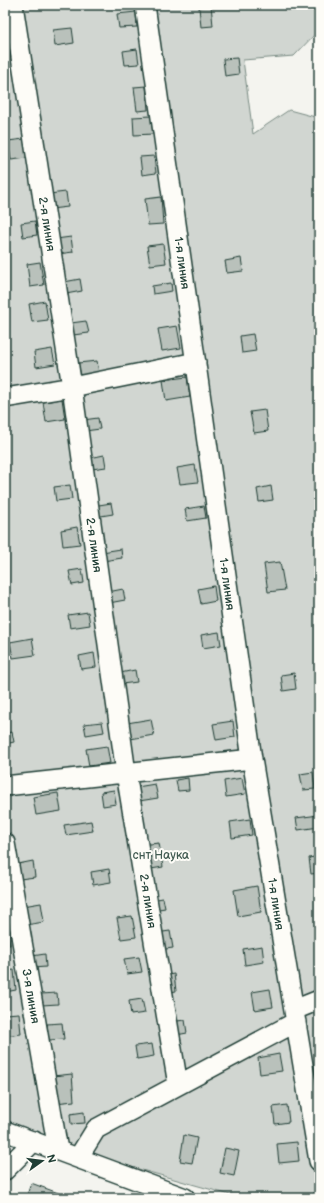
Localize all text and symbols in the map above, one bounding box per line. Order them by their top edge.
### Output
street label: 2-я линия [35,196,58,253]
street label: 1-я линия [170,236,193,290]
street label: 2-я линия [82,517,105,574]
street label: 1-я линия [215,557,238,611]
park label: снт Наука [133,848,189,863]
street label: 2-я линия [136,873,159,930]
street label: 1-я линия [264,877,287,932]
street label: 3-я линия [18,968,43,1025]
north arrow [22,1141,62,1181]
text: N [44,1153,59,1164]

